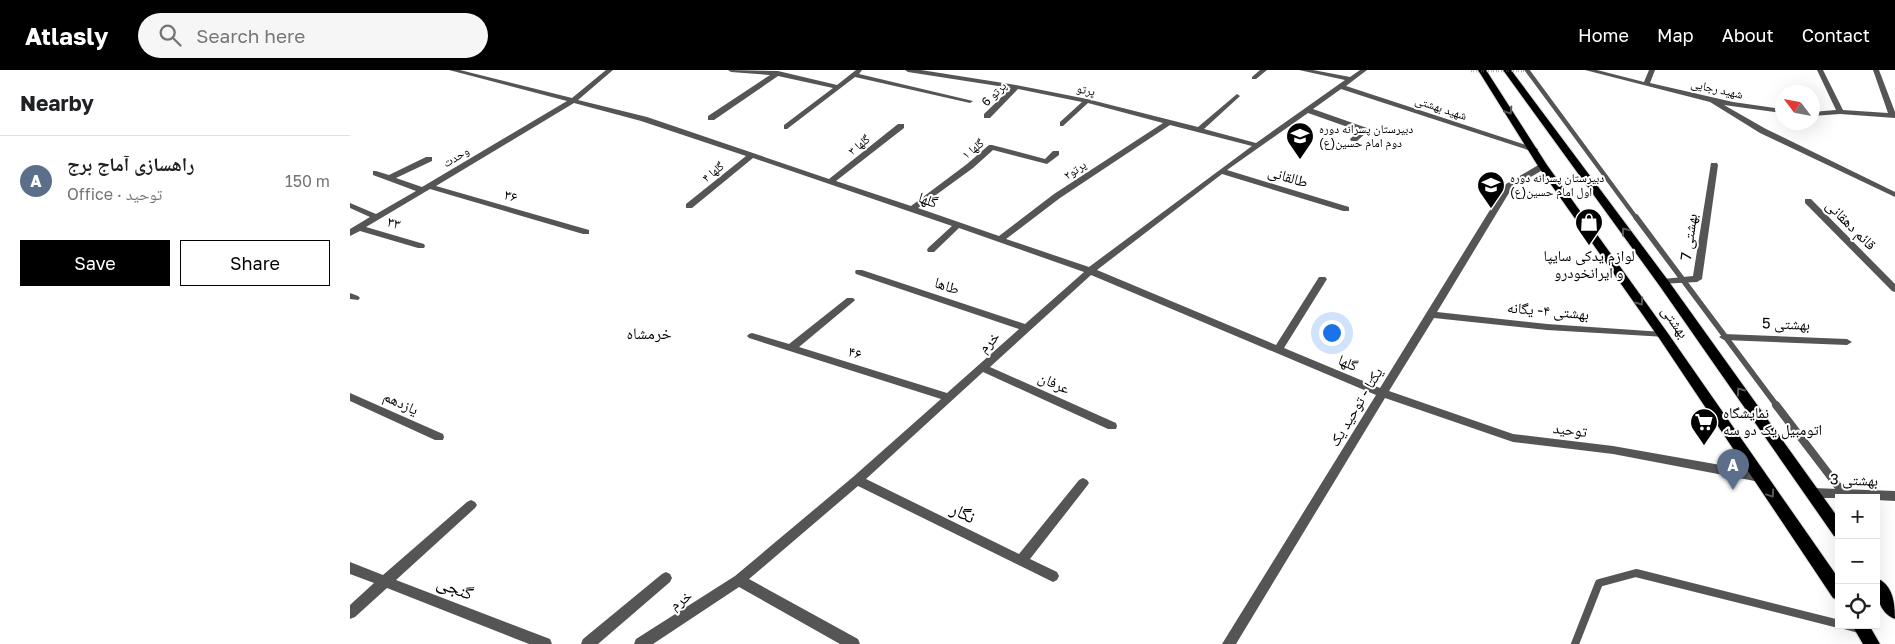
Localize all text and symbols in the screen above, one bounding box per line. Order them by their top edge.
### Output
search box [138,13,488,58]
text: Atlasly [25,21,108,50]
icon: search [156,21,184,49]
text: Search here [196,24,305,47]
text: Home [1578,24,1629,46]
text: Map [1657,24,1694,46]
text: About [1722,24,1774,46]
text: Contact [1802,24,1870,46]
street label: شهید رجایی [1689,75,1745,102]
street label: پرتو 6 [978,78,1010,109]
street label: پرتو [1075,80,1097,99]
north arrow [1775,85,1820,130]
text: Nearby [20,90,94,116]
street label: شهید بهشتی [1413,92,1469,123]
one-way arrow [1502,105,1512,114]
school or university icon: دبیرستان پسرانه دوره دوم امام حسین(ع) [1285,121,1315,160]
place label: دبیرستان پسرانه دوره دوم امام حسین(ع) [1319,121,1413,151]
street label: گلها ۳ [845,131,873,158]
street label: گلها ۱ [959,135,987,162]
street label: وحدت [440,143,472,170]
text: راهسازی آماج برج [67,152,194,175]
street label: پرتو۲ [1061,156,1089,183]
street label: گلها ۴ [699,158,727,185]
street label: طالقانی [1266,161,1311,193]
school or university icon: دبیرستان پسرانه دوره اول امام حسین(ع) [1476,170,1506,209]
place label: دبیرستان پسرانه دوره اول امام حسین(ع) [1510,170,1604,200]
text: A [30,171,42,191]
text: 150 m [285,171,330,191]
text: Office · توحید [67,184,162,204]
street label: ۳۶ [502,185,520,206]
street label: گلها [916,187,941,212]
street label: قائم دهقانی [1821,195,1881,255]
shop icon: لوازم یدکی سایپا و ایرانخودرو [1574,207,1604,246]
street label: ۳۳ [385,212,403,233]
street label: بهشتی 7 [1676,212,1702,262]
one-way arrow [1622,227,1631,237]
button: Save [20,240,170,286]
button: Share [180,240,330,286]
place label: لوازم یدکی سایپا و ایرانخودرو [1543,246,1635,282]
street label: طاها [933,273,962,298]
street label: بهشتی ۴- یگانه [1506,297,1590,325]
one-way arrow [1634,297,1643,306]
street label: بهشتی [1657,302,1693,342]
street label: بهشتی 5 [1762,313,1810,335]
your location [1319,320,1345,346]
district label: خرمشاه [626,323,672,343]
street label: خرم [974,327,1005,357]
street label: ۴۶ [846,341,865,363]
street label: گلها [1336,350,1361,375]
street label: یکتا - توحید یک [1324,363,1387,450]
street label: عرفان [1035,367,1073,399]
street label: یازدهم [380,386,422,420]
one-way arrow [1737,387,1746,397]
place label: نمایشگاه اتومبیل یک دو سه [1723,403,1822,440]
supermarket icon: نمایشگاه اتومبیل یک دو سه [1689,407,1719,446]
street label: توحید [1552,418,1589,441]
pin: A [1717,449,1749,490]
street label: بهشتی 3 [1830,469,1878,491]
one-way arrow [1765,489,1774,498]
map controls [1835,494,1880,629]
button: + [1835,494,1880,539]
street label: نگار [947,496,979,527]
button: − [1835,539,1880,584]
street label: گنجی [434,570,477,605]
button: locate [1835,584,1880,629]
street label: خرم [666,585,696,615]

